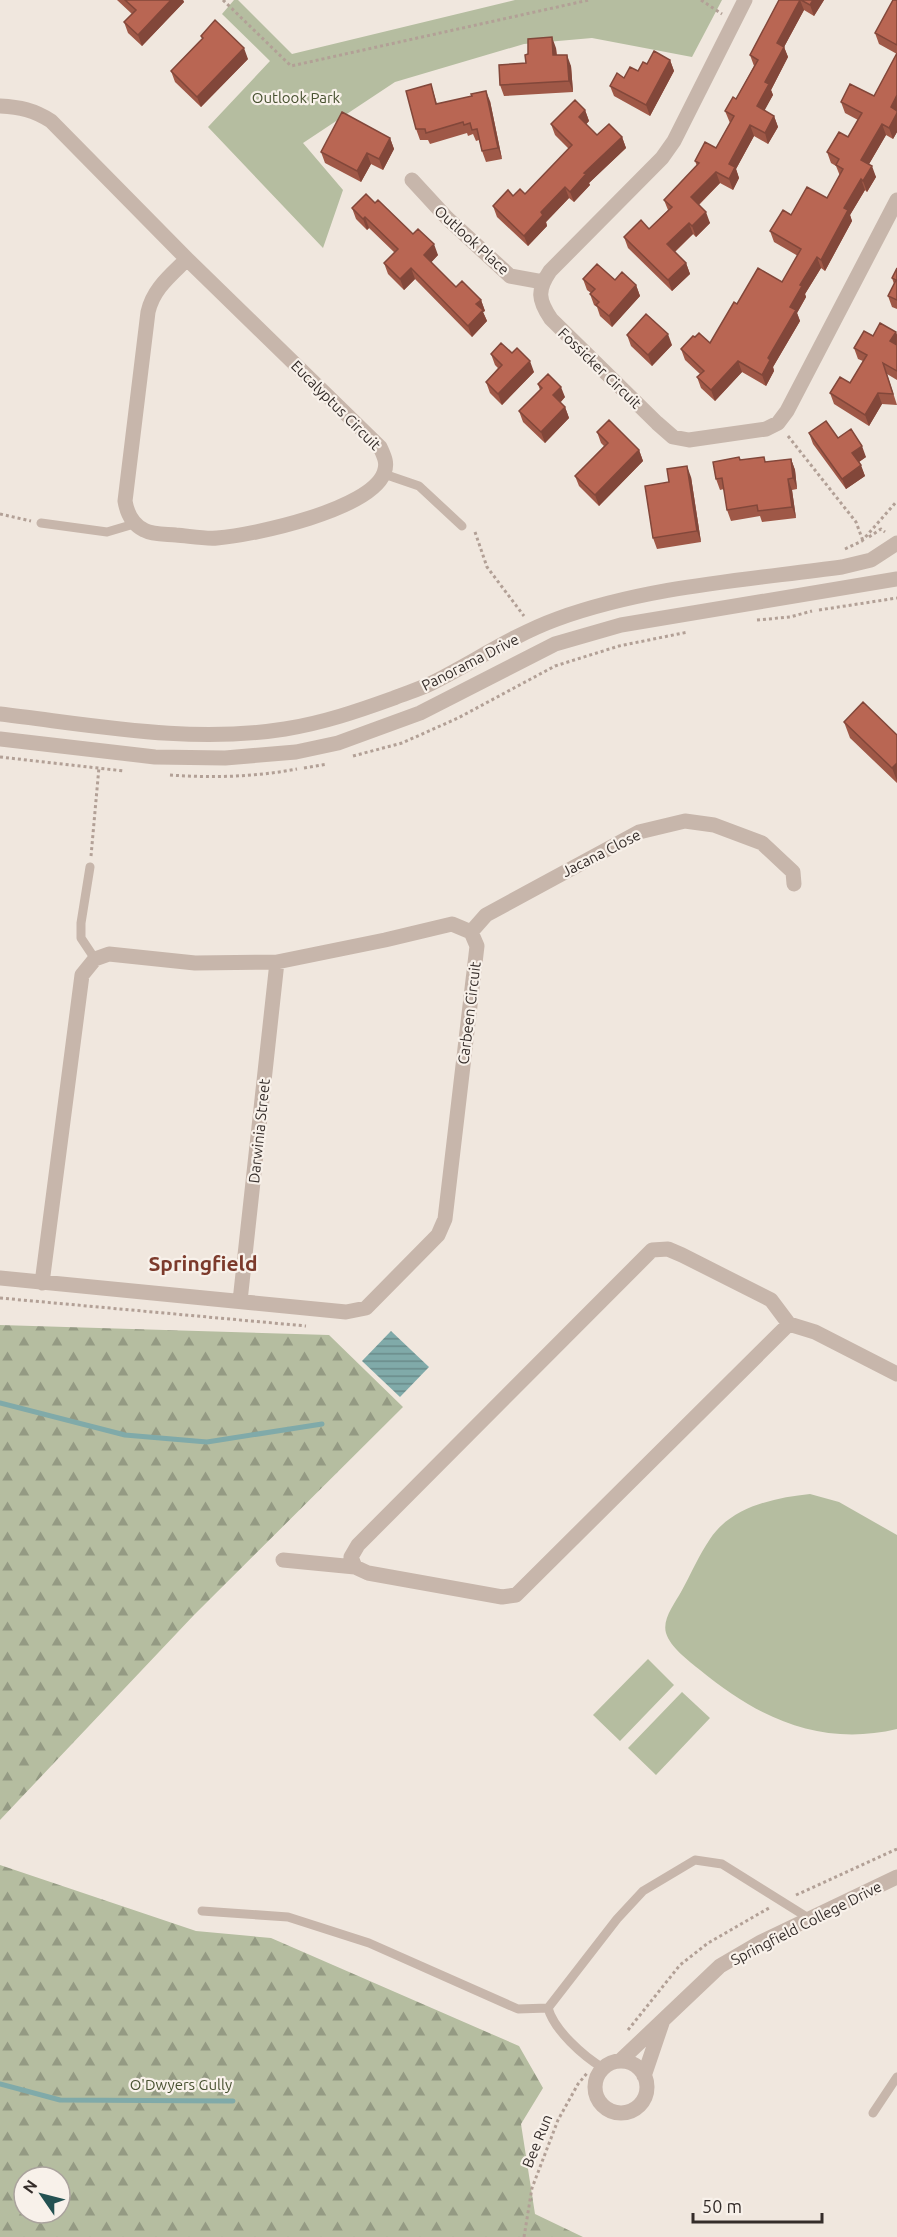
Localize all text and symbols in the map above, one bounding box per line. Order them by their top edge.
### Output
park label: Outlook Park [252,89,341,106]
street label: Outlook Place [431,202,513,278]
street label: Fossicker Circuit [555,324,645,412]
street label: Eucalyptus Circuit [288,357,384,453]
street label: Panorama Drive [419,630,521,694]
street label: Jacana Close [559,826,643,880]
street label: Carbeen Circuit [454,960,484,1065]
street label: Darwinia Street [245,1078,273,1184]
district label: Springfield [148,1251,258,1275]
street label: Springfield College Drive [728,1878,884,1968]
park label: O'Dwyers Gully [130,2076,232,2093]
street label: Bee Run [519,2112,555,2170]
north arrow [12,2165,72,2225]
text: N [19,2176,41,2196]
scale bar [693,2186,822,2224]
text: 50 m [702,2196,742,2216]

